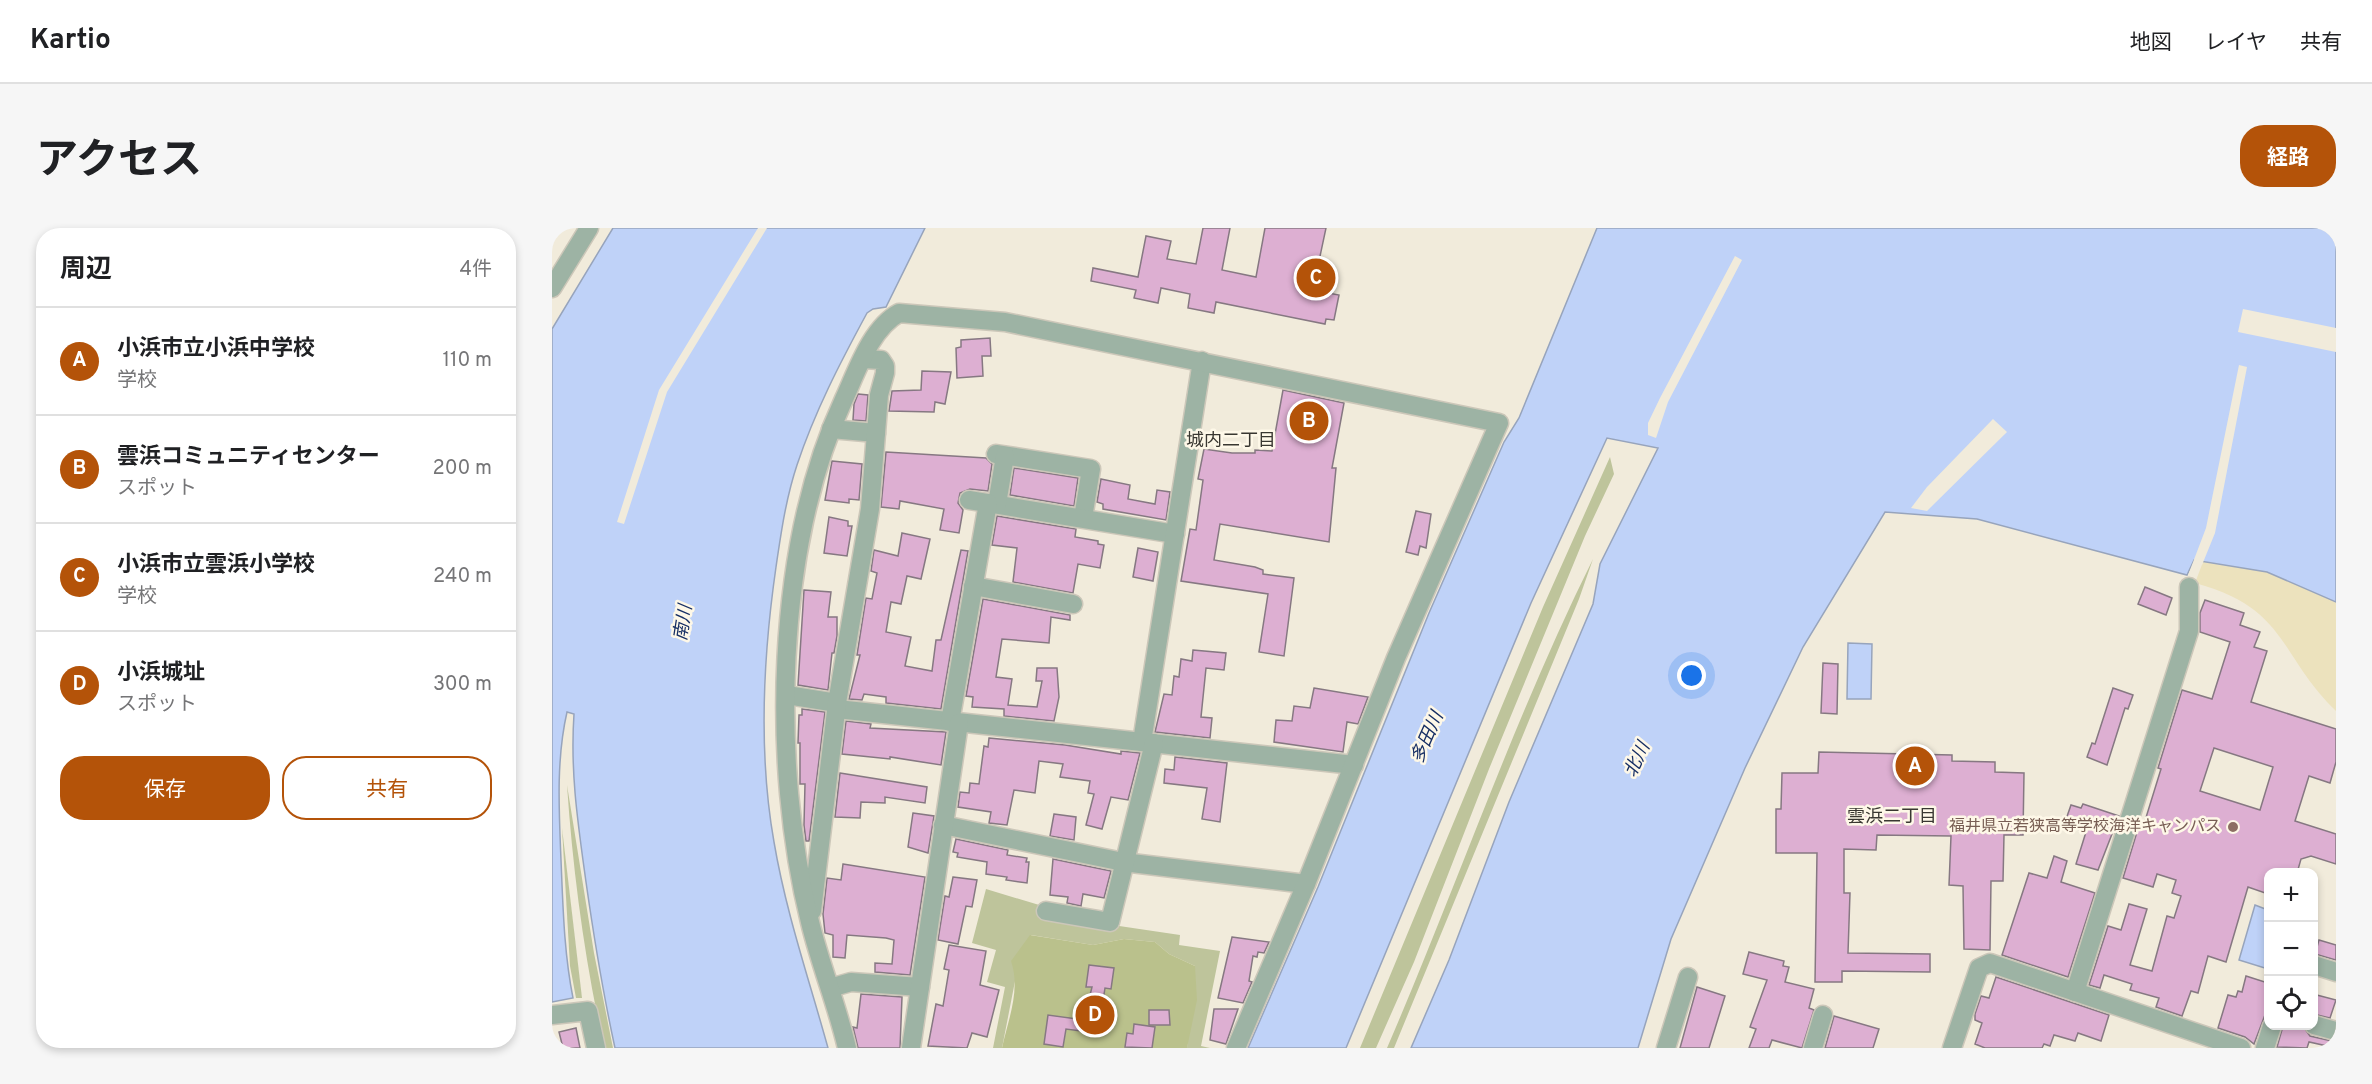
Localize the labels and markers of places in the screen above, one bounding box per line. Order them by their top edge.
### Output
pin: C [1296,256,1335,300]
pin: B [1290,398,1329,444]
pin: A [1896,744,1934,788]
place label: 福井県立若狭高等学校海洋キャンパス [1949,817,2221,837]
marker: 福井県立若狭高等学校海洋キャンパス [2226,820,2240,834]
pin: D [1076,992,1114,1038]

